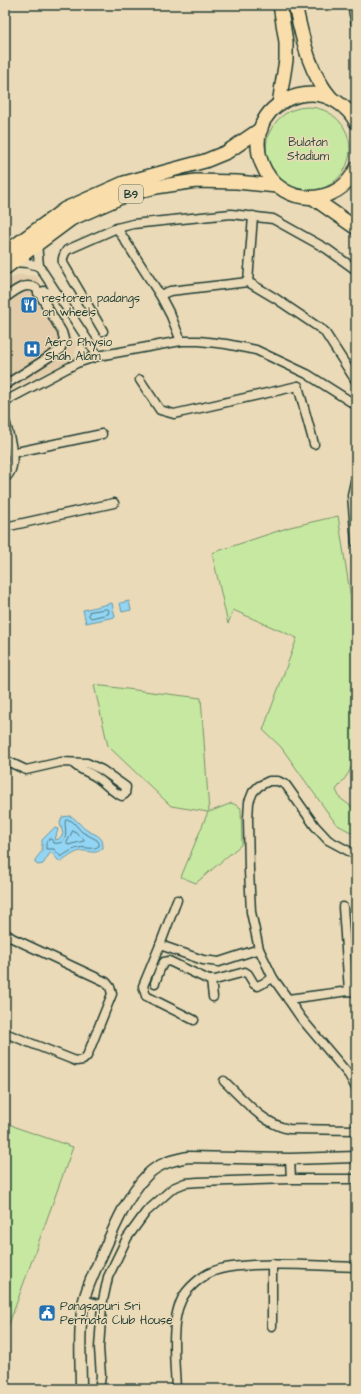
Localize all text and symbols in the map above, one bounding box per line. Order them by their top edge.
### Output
park label: Bulatan Stadium [287,134,330,165]
road number: B9 [119,185,143,203]
place label: restoren padangs on wheels [42,290,140,321]
restaurant icon: restoren padangs on wheels [19,295,39,315]
place label: Aero Physio Shah Alam [45,334,112,365]
hospital icon: Aero Physio Shah Alam [22,339,42,359]
place label: Pangsapuri Sri Permata Club House [60,1298,173,1329]
public building icon: Pangsapuri Sri Permata Club House [37,1303,57,1323]

